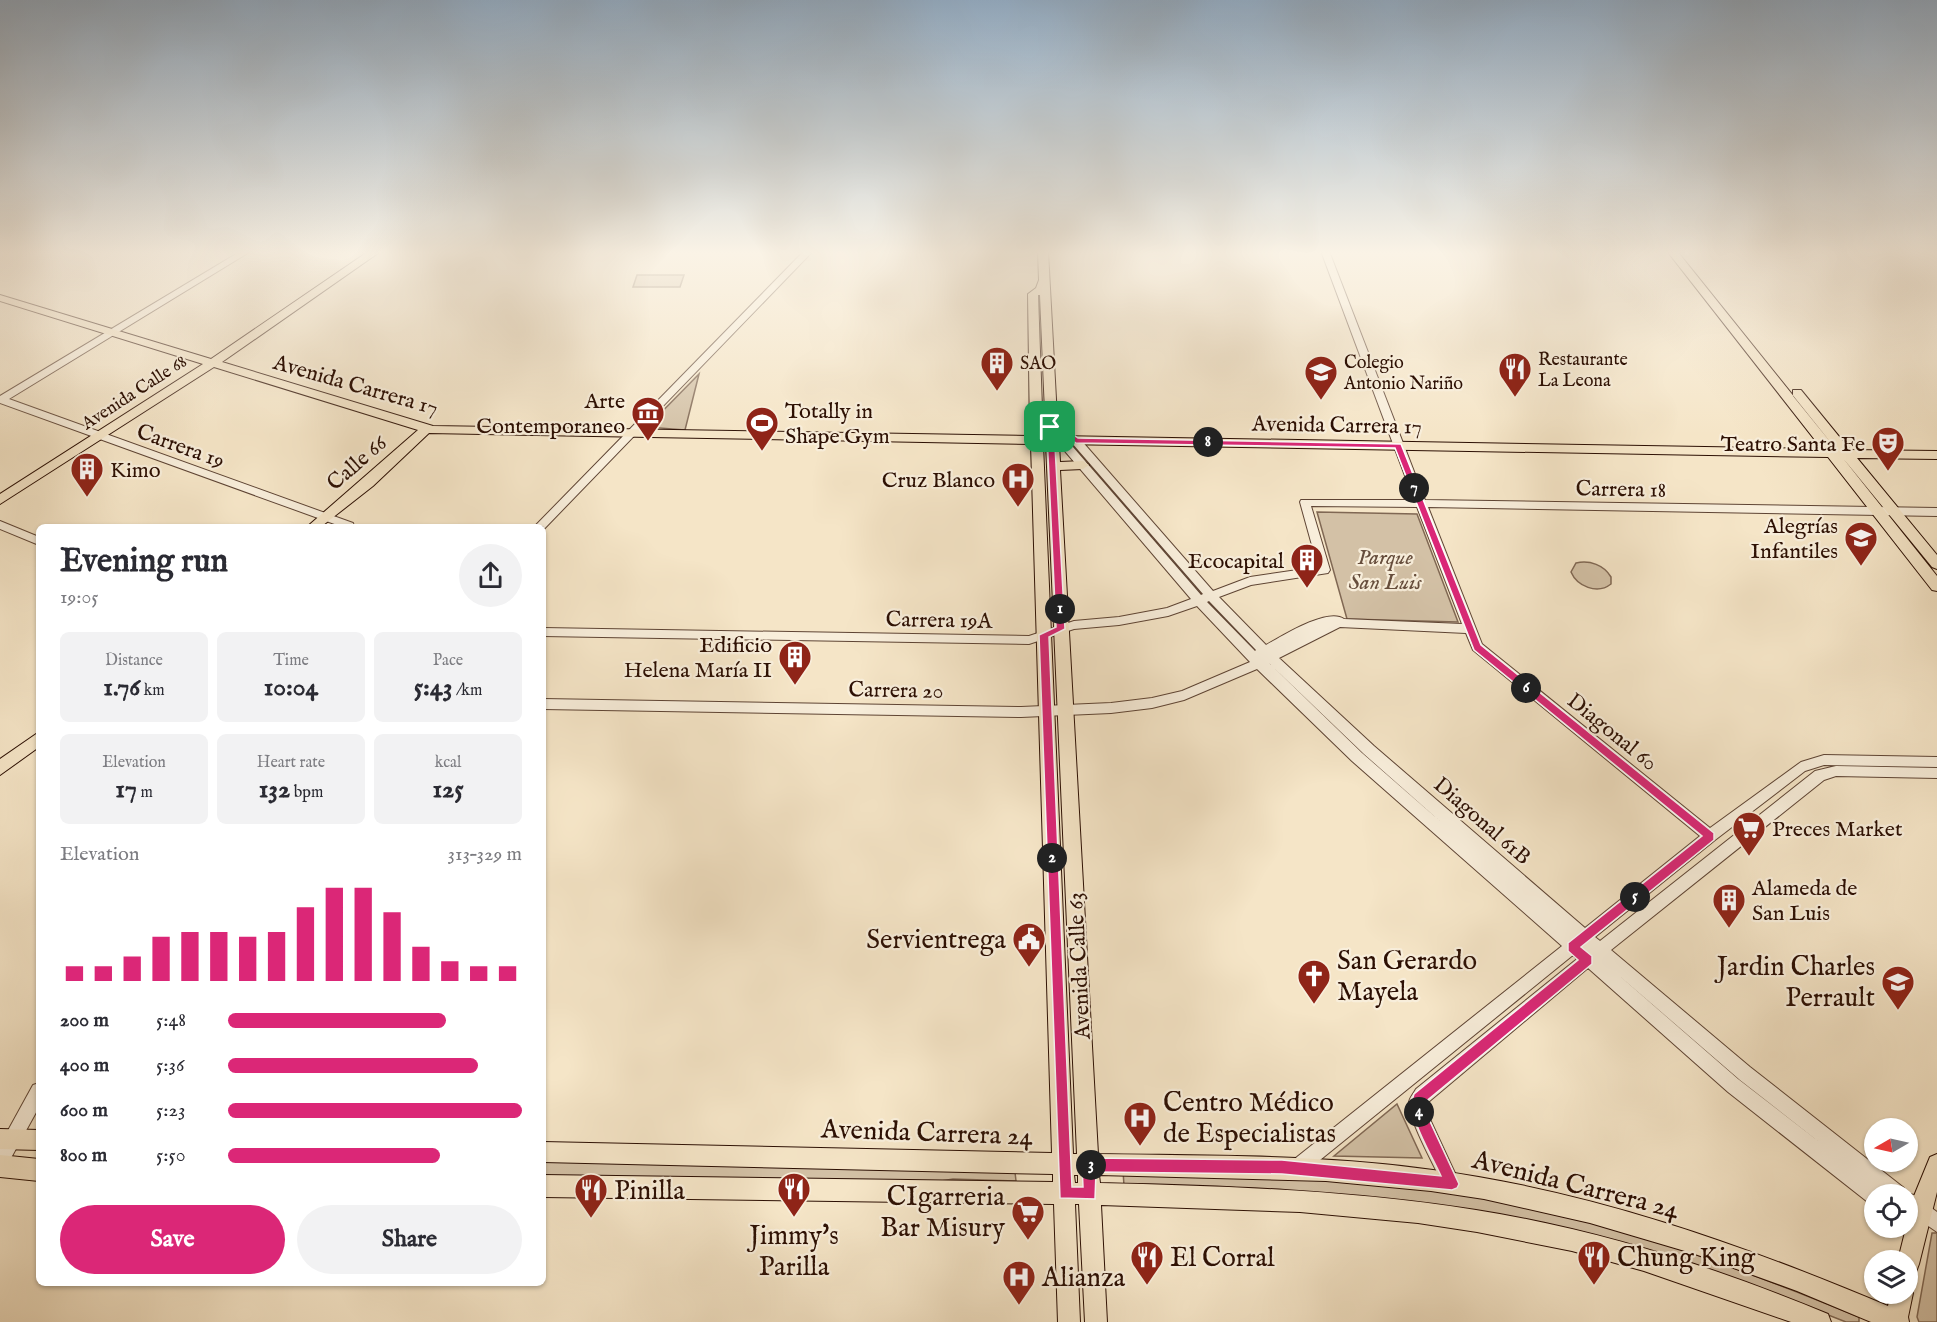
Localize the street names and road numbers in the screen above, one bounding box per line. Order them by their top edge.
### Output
street label: Avenida Carrera 17 [269,349,441,423]
street label: Avenida Calle 68 [77,351,192,436]
street label: Avenida Carrera 17 [1251,411,1422,441]
street label: Carrera 19 [132,418,228,476]
street label: Calle 66 [321,429,394,497]
street label: Carrera 18 [1575,475,1667,505]
street label: Carrera 19A [885,606,994,636]
street label: Carrera 20 [848,676,944,706]
street label: Diagonal 60 [1561,687,1663,778]
street label: Diagonal 61B [1427,771,1536,872]
street label: Avenida Calle 63 [1062,892,1098,1041]
street label: Avenida Carrera 24 [819,1113,1034,1155]
street label: Avenida Carrera 24 [1468,1144,1683,1228]

